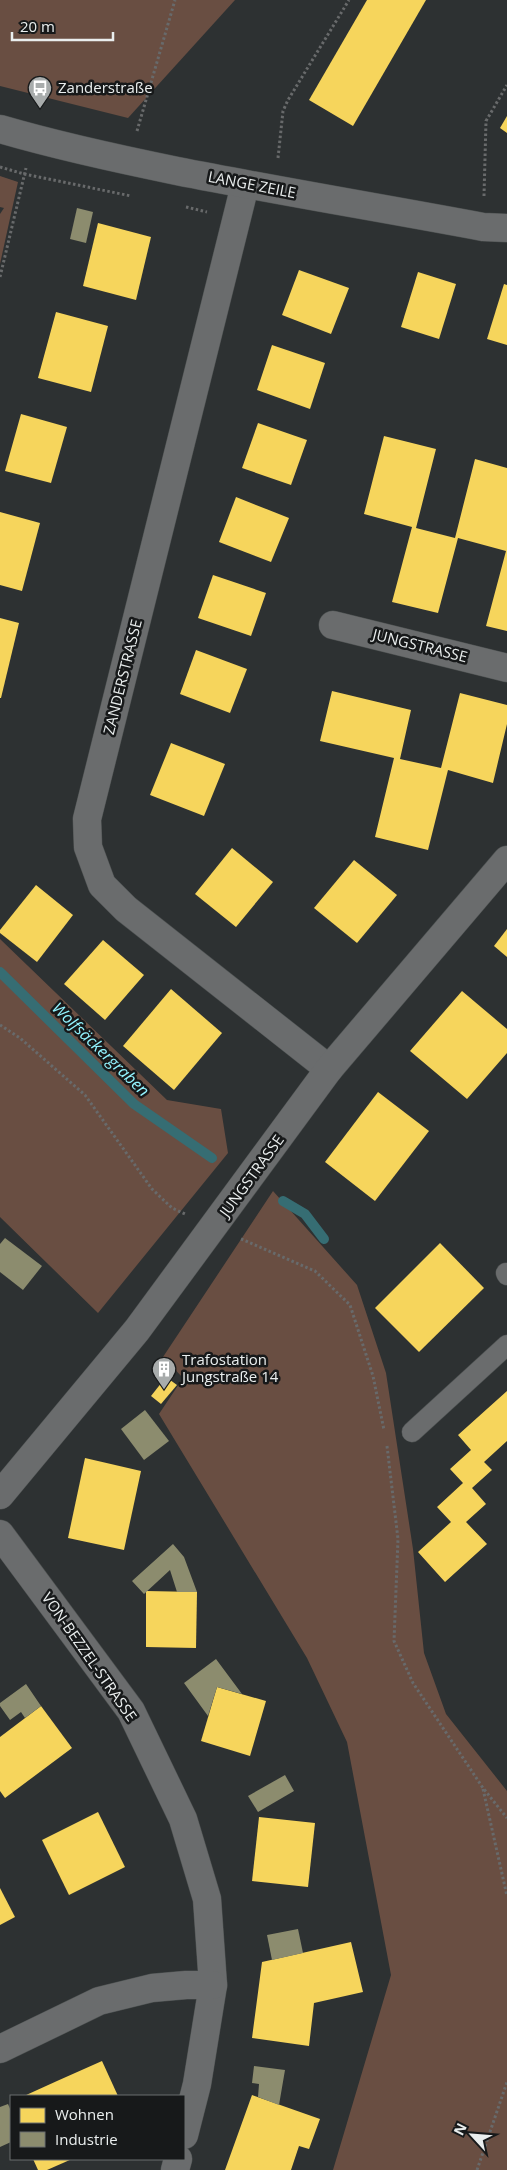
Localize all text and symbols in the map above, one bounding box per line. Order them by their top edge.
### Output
scale bar [12,10,114,42]
text: 20 m [20,16,55,36]
bus stop icon: Zanderstraße [27,75,53,109]
place label: Zanderstraße [58,77,153,97]
street label: LANGE ZEILE [207,166,298,202]
street label: ZANDERSTRASSE [98,617,146,736]
street label: JUNGSTRASSE [369,623,470,666]
water label: Wolfsäckergraben [48,997,154,1101]
street label: JUNGSTRASSE [213,1130,288,1222]
place label: Trafostation Jungstraße 14 [180,1349,279,1386]
building icon: Trafostation Jungstraße 14 [151,1356,177,1390]
street label: VON-BEZZEL-STRASSE [38,1588,142,1725]
legend [10,2095,185,2160]
text: Wohnen [55,2104,114,2124]
north arrow [447,2110,497,2160]
text: N [449,2120,471,2138]
text: Industrie [55,2129,118,2149]

